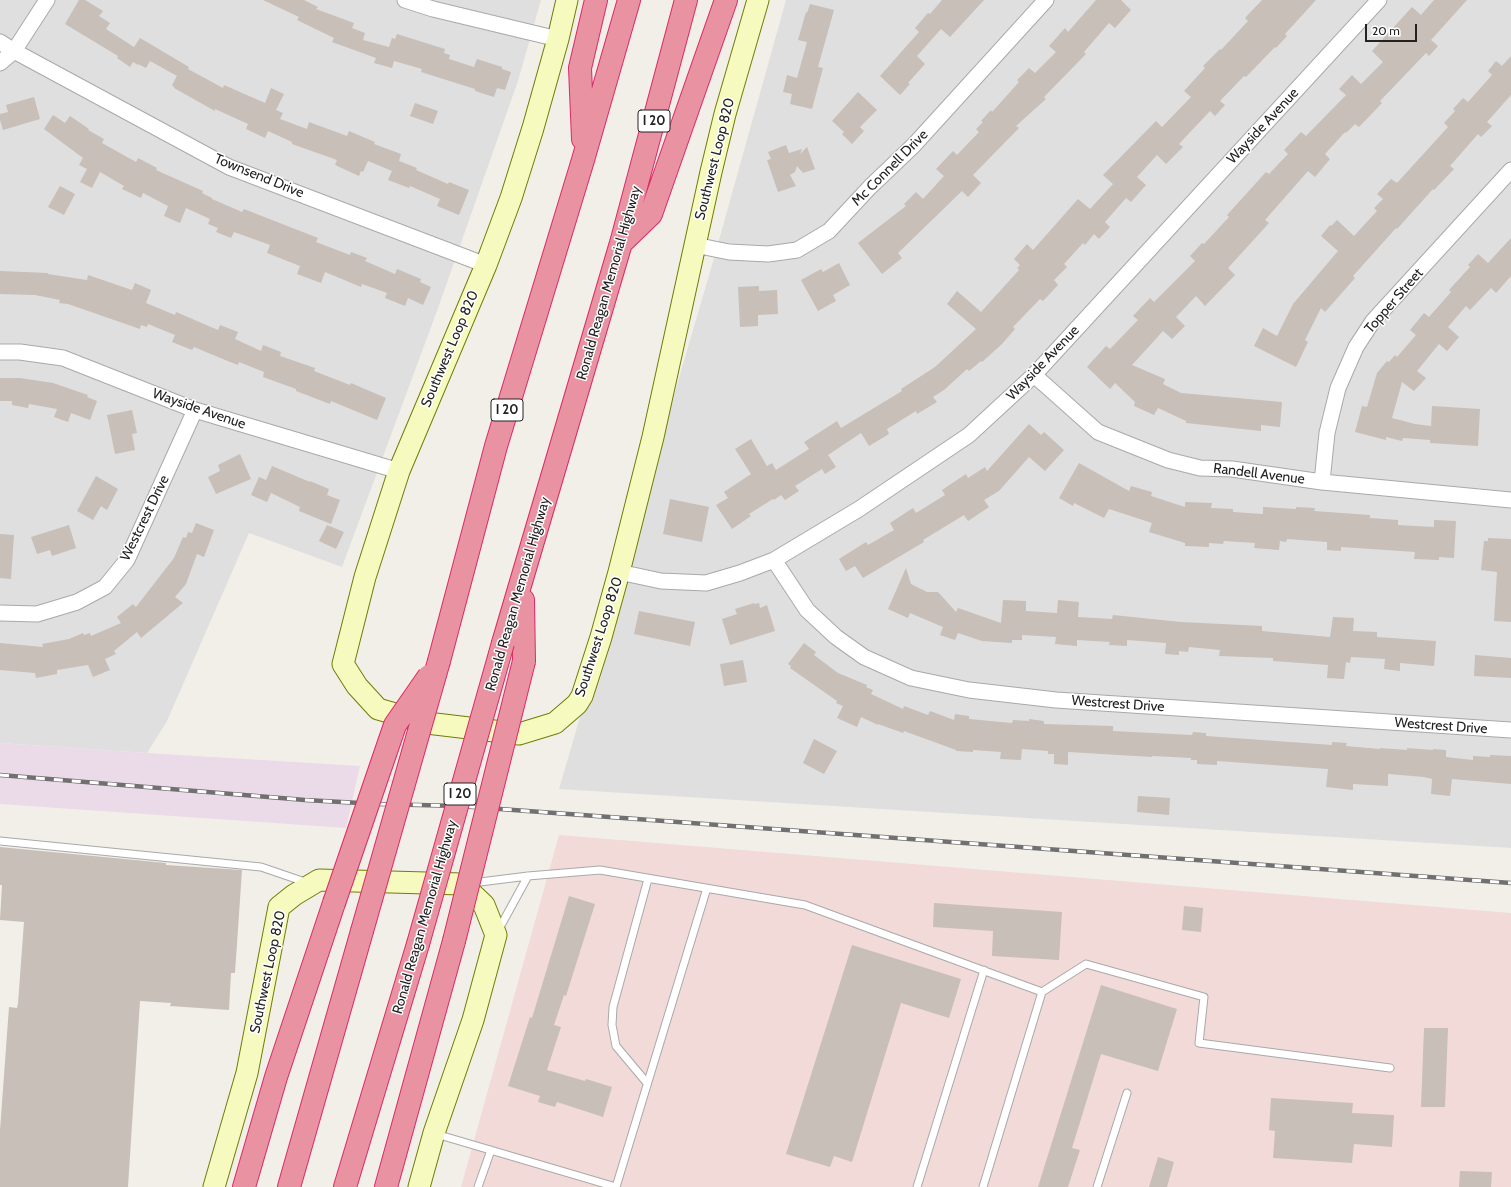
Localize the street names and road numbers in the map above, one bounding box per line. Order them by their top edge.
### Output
street label: Wayside Avenue [1224,85,1302,167]
street label: Southwest Loop 820 [692,96,738,222]
road number: I 20 [638,110,670,132]
street label: Mc Connell Drive [848,126,932,210]
street label: Townsend Drive [212,150,306,202]
street label: Ronald Reagan Memorial Highway [573,184,645,382]
street label: Topper Street [1361,265,1427,337]
street label: Southwest Loop 820 [418,288,482,410]
street label: Wayside Avenue [1003,322,1083,404]
street label: Wayside Avenue [150,385,248,433]
road number: I 20 [491,399,523,421]
street label: Randell Avenue [1212,460,1306,488]
street label: Westcrest Drive [117,472,173,564]
street label: Ronald Reagan Memorial Highway [482,495,554,693]
street label: Southwest Loop 820 [572,575,626,699]
street label: Westcrest Drive [1071,692,1165,716]
street label: Westcrest Drive [1394,714,1488,738]
road number: I 20 [444,783,476,805]
street label: Ronald Reagan Memorial Highway [389,818,461,1016]
street label: Southwest Loop 820 [247,909,289,1035]

